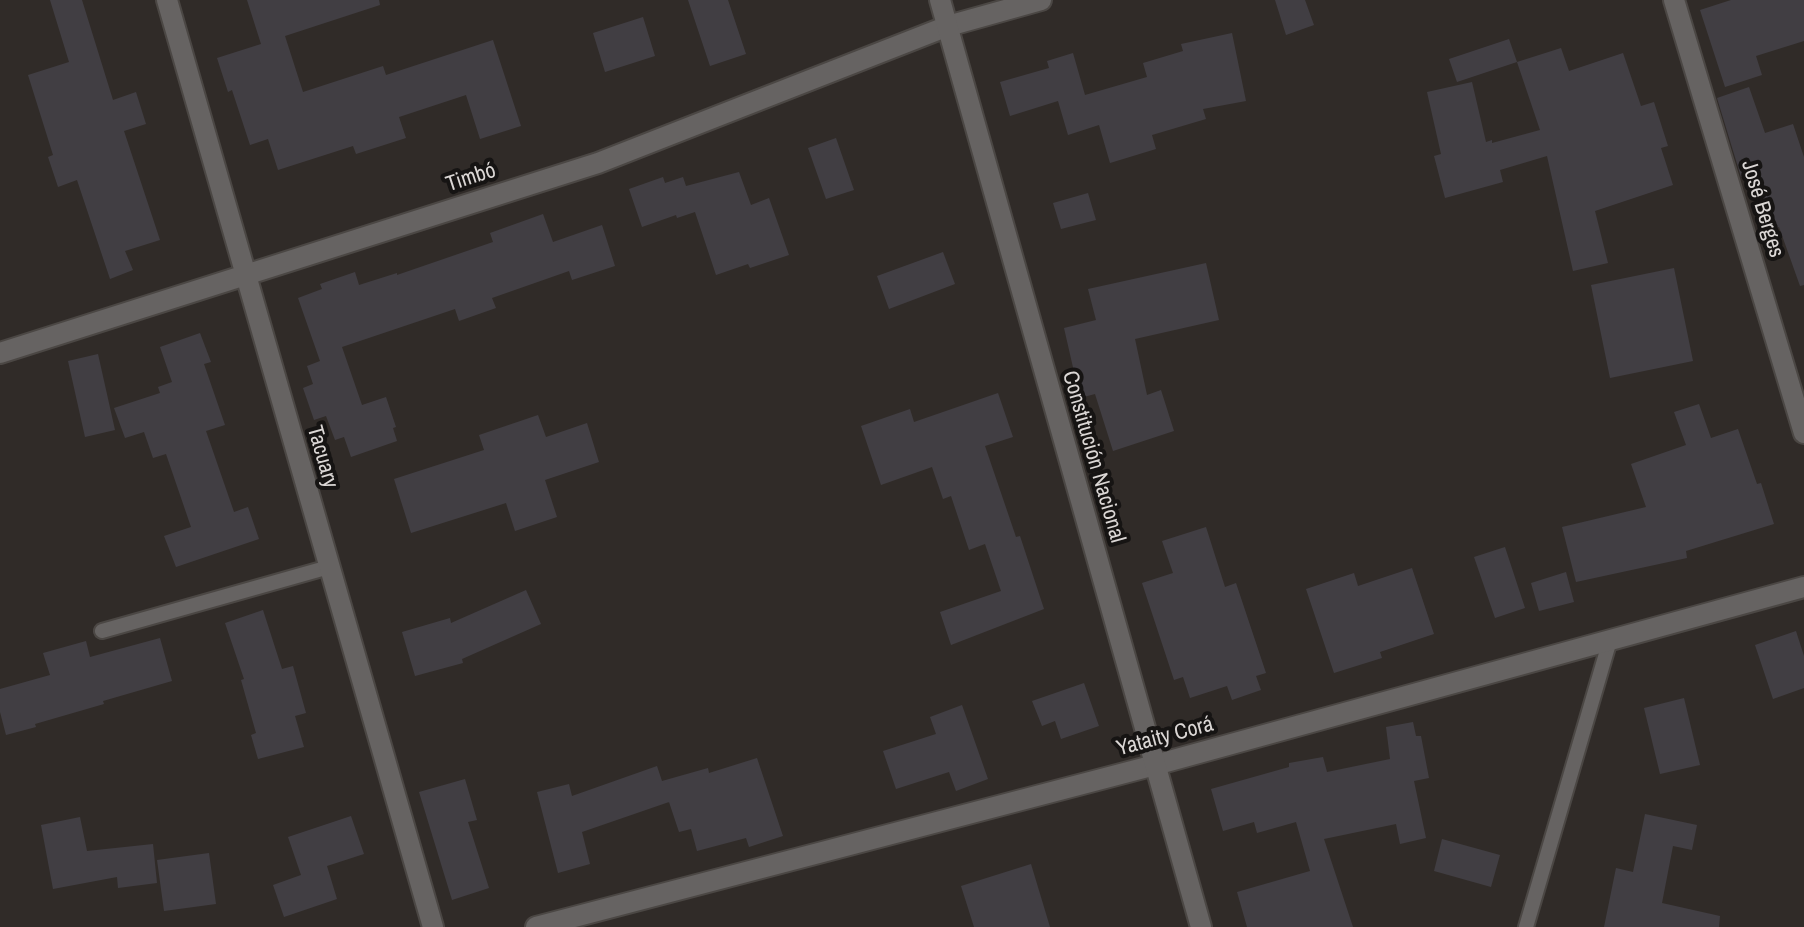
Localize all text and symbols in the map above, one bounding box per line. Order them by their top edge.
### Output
street label: José Berges [1735,157,1789,261]
street label: Timbó [443,158,499,198]
street label: Constitución Nacional [1056,368,1130,546]
street label: Tacuary [301,423,343,491]
street label: Yataity Corá [1114,711,1216,763]

